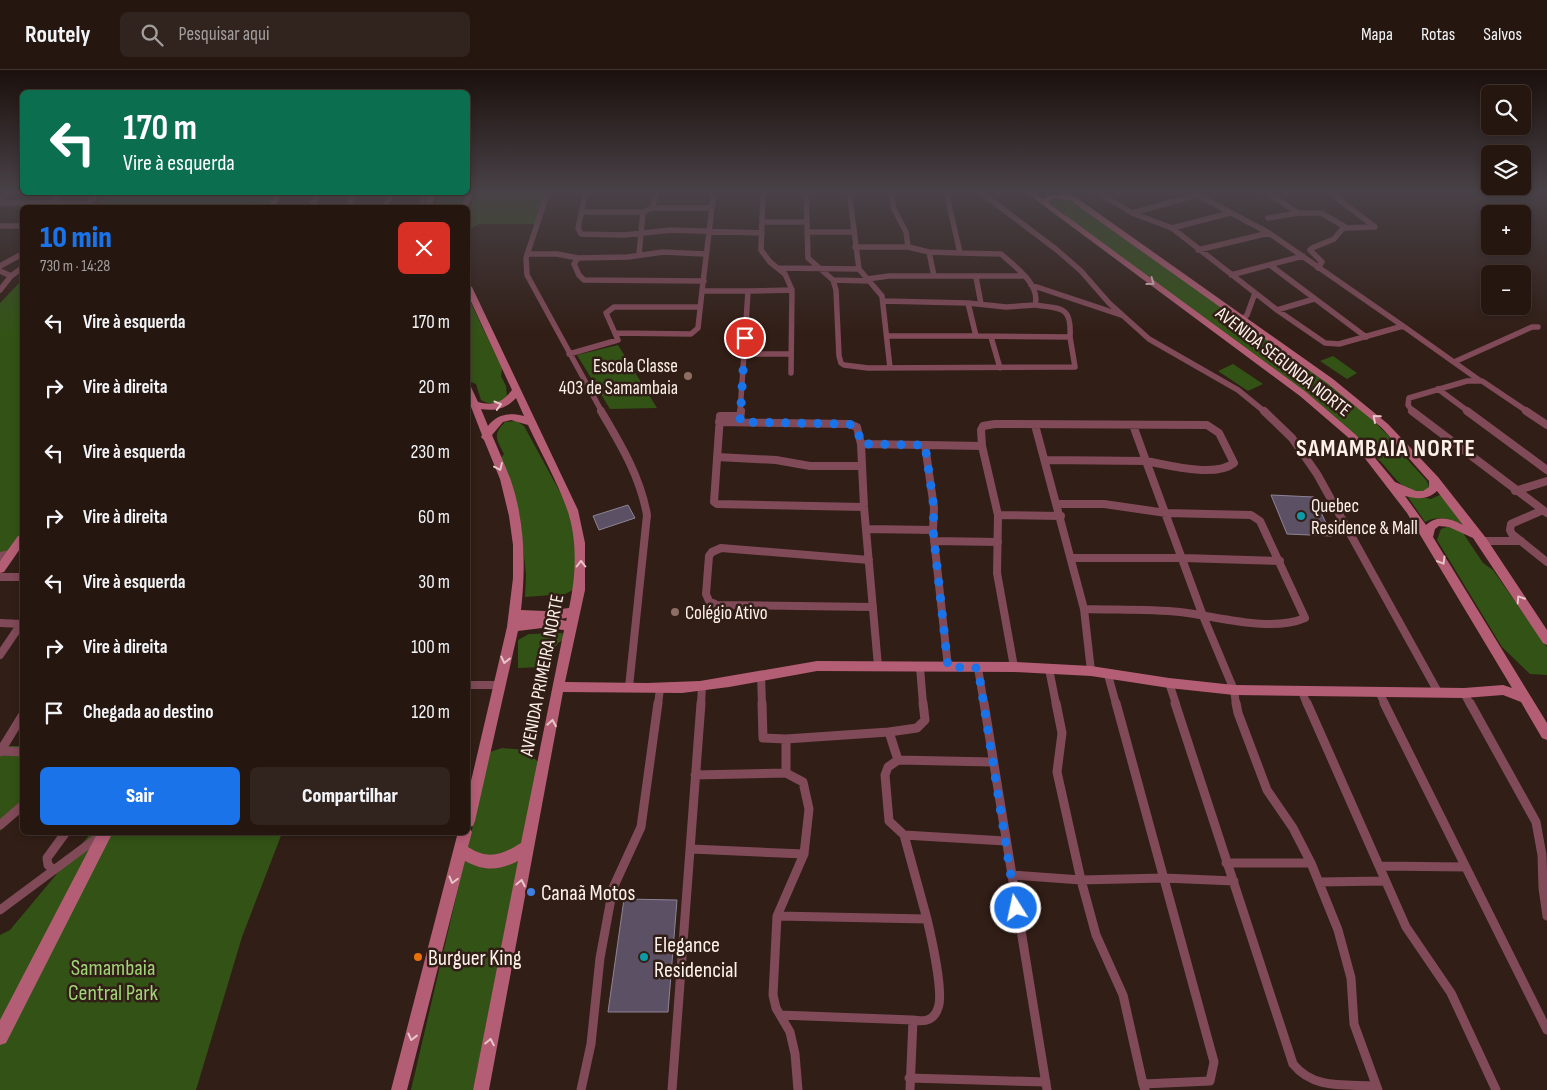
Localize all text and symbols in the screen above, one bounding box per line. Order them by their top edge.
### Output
search box [120,12,470,57]
text: Routely [25,20,90,49]
icon: search [138,21,166,49]
text: Pesquisar aqui [178,23,269,46]
text: Mapa [1361,24,1393,45]
text: Rotas [1421,24,1455,45]
text: Salvos [1483,24,1522,45]
map controls [1481,85,1531,315]
button: search [1481,85,1531,135]
text: 170 m [123,107,197,150]
icon: left [40,110,105,175]
button: layers [1481,145,1531,195]
text: Vire à esquerda [123,150,235,177]
button: + [1481,205,1531,255]
text: 10 min [40,220,112,256]
button: close [398,222,450,274]
text: 730 m · 14:28 [40,257,110,276]
button: − [1481,265,1531,315]
one-way arrow [1145,276,1155,285]
street label: AVENIDA SEGUNDA NORTE [1210,302,1355,422]
icon: left [40,309,68,337]
text: Vire à esquerda [83,311,185,334]
text: 170 m [412,311,450,334]
pin [724,317,766,359]
icon: arrive [731,324,759,352]
place label: Escola Classe 403 de Samambaia [559,355,678,400]
marker: Escola Classe 403 de Samambaia [682,370,694,382]
icon: right [40,374,68,402]
text: Vire à direita [83,376,167,399]
text: 20 m [418,376,450,399]
one-way arrow [494,400,503,411]
one-way arrow [1372,415,1381,424]
district label: SAMAMBAIA NORTE [1296,434,1476,463]
icon: left [40,439,68,467]
text: Vire à esquerda [83,441,185,464]
text: 230 m [410,441,450,464]
one-way arrow [493,462,503,471]
place label: Quebec Residence & Mall [1311,495,1418,540]
icon: right [40,504,68,532]
text: Vire à direita [83,506,167,529]
text: 60 m [418,506,450,529]
marker: Quebec Residence & Mall [1295,510,1307,522]
one-way arrow [1436,555,1446,564]
one-way arrow [576,559,586,567]
icon: left [40,569,68,597]
text: Vire à esquerda [83,571,185,594]
text: 30 m [418,571,450,594]
street label: AVENIDA PRIMEIRA NORTE [515,592,569,759]
one-way arrow [1517,596,1526,605]
place label: Colégio Ativo [685,602,768,625]
marker: Colégio Ativo [669,606,681,618]
icon: right [40,634,68,662]
text: Vire à direita [83,636,167,659]
text: 100 m [411,636,450,659]
one-way arrow [500,655,511,664]
icon: arrive [40,699,68,727]
text: Chegada ao destino [83,701,213,724]
text: 120 m [412,701,450,724]
one-way arrow [546,719,556,727]
button: Sair [40,767,240,825]
button: Compartilhar [250,767,450,825]
one-way arrow [448,875,459,884]
one-way arrow [516,878,526,887]
place label: Canaã Motos [541,880,635,907]
position arrow [989,881,1041,933]
marker: Canaã Motos [525,886,537,898]
place label: Elegance Residencial [654,932,738,984]
place label: Burguer King [428,945,522,972]
marker: Burguer King [412,951,424,963]
marker: Elegance Residencial [638,951,650,963]
park label: Samambaia Central Park [68,955,158,1007]
one-way arrow [407,1033,418,1042]
one-way arrow [485,1038,495,1047]

